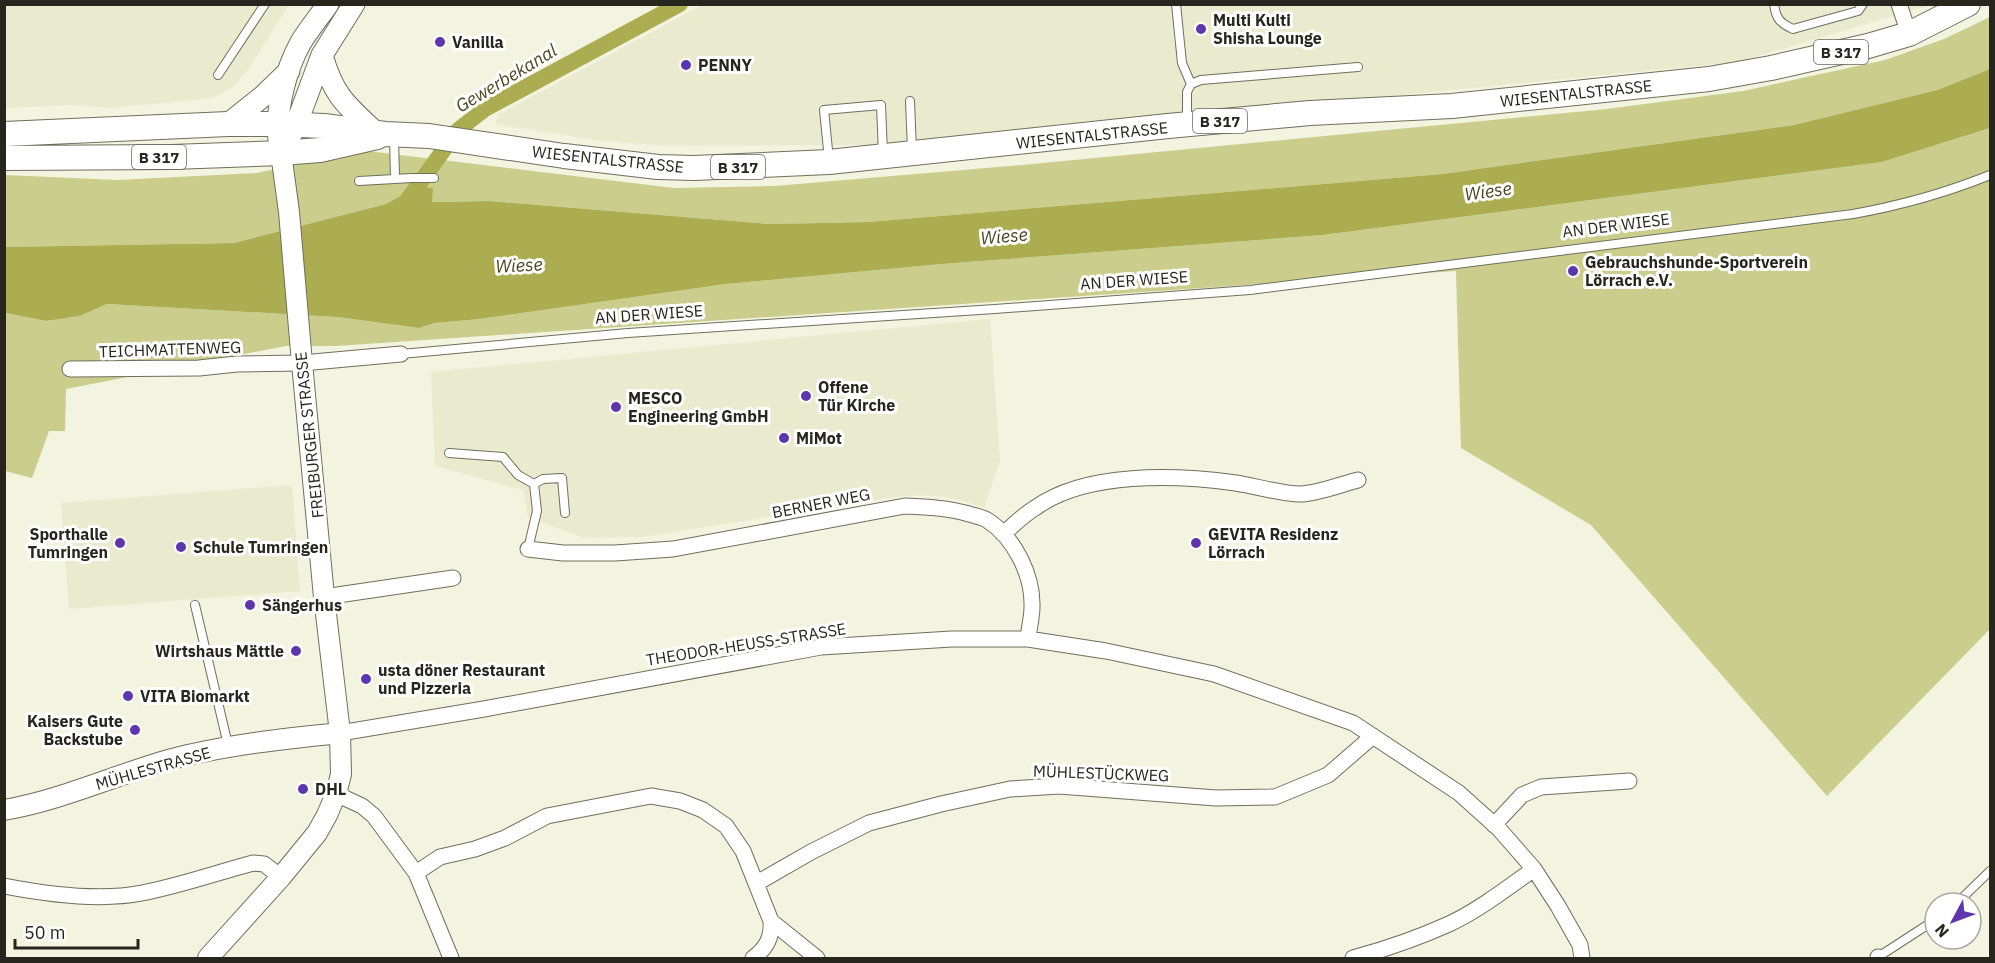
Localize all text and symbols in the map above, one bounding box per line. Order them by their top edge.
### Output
place label: Multi Kulti Shisha Lounge [1213,10,1322,48]
marker: Multi Kulti Shisha Lounge [1194,22,1208,36]
place label: Vanilla [452,32,504,52]
marker: Vanilla [433,35,447,49]
water label: Gewerbekanal [451,39,561,117]
road number: B 317 [1814,40,1868,64]
place label: PENNY [698,55,752,75]
marker: PENNY [679,58,693,72]
street label: WIESENTALSTRASSE [1499,75,1653,111]
road number: B 317 [1193,109,1247,133]
street label: WIESENTALSTRASSE [1015,117,1169,153]
street label: WIESENTALSTRASSE [531,141,685,177]
road number: B 317 [132,145,186,169]
road number: B 317 [711,155,765,179]
water label: Wiese [1463,176,1513,206]
street label: AN DER WIESE [1561,208,1671,242]
water label: Wiese [980,222,1028,250]
water label: Wiese [495,252,543,278]
place label: Gebrauchshunde-Sportverein Lörrach e.V. [1585,252,1808,290]
marker: Gebrauchshunde-Sportverein Lörrach e.V. [1566,264,1580,278]
street label: AN DER WIESE [1079,266,1189,294]
street label: AN DER WIESE [594,300,704,328]
street label: TEICHMATTENWEG [99,337,241,361]
street label: FREIBURGER STRASSE [290,351,328,519]
place label: Offene Tür Kirche [818,377,895,415]
place label: MESCO Engineering GmbH [628,388,768,426]
marker: Offene Tür Kirche [799,389,813,403]
marker: MESCO Engineering GmbH [609,400,623,414]
place label: MiMot [796,428,842,448]
marker: MiMot [777,431,791,445]
street label: BERNER WEG [770,484,872,522]
place label: Sporthalle Tumringen [28,524,108,562]
place label: GEVITA Residenz Lörrach [1208,524,1338,562]
marker: Sporthalle Tumringen [113,536,127,550]
marker: GEVITA Residenz Lörrach [1189,536,1203,550]
place label: Schule Tumringen [193,537,328,557]
marker: Schule Tumringen [174,540,188,554]
place label: Sängerhus [262,595,342,615]
marker: Sängerhus [243,598,257,612]
street label: THEODOR-HEUSS-STRASSE [645,618,847,670]
place label: Wirtshaus Mättle [155,641,284,661]
marker: Wirtshaus Mättle [289,644,303,658]
place label: usta döner Restaurant und Pizzeria [378,660,545,698]
marker: usta döner Restaurant und Pizzeria [359,672,373,686]
place label: VITA Biomarkt [140,686,250,706]
marker: VITA Biomarkt [121,689,135,703]
place label: Kaisers Gute Backstube [27,711,123,749]
marker: Kaisers Gute Backstube [128,723,142,737]
street label: MÜHLESTRASSE [93,742,213,794]
street label: MÜHLESTÜCKWEG [1033,761,1169,785]
place label: DHL [315,779,346,799]
marker: DHL [296,782,310,796]
north arrow [1923,891,1983,951]
scale bar [15,912,138,950]
text: N [1930,920,1953,942]
text: 50 m [24,921,66,944]

